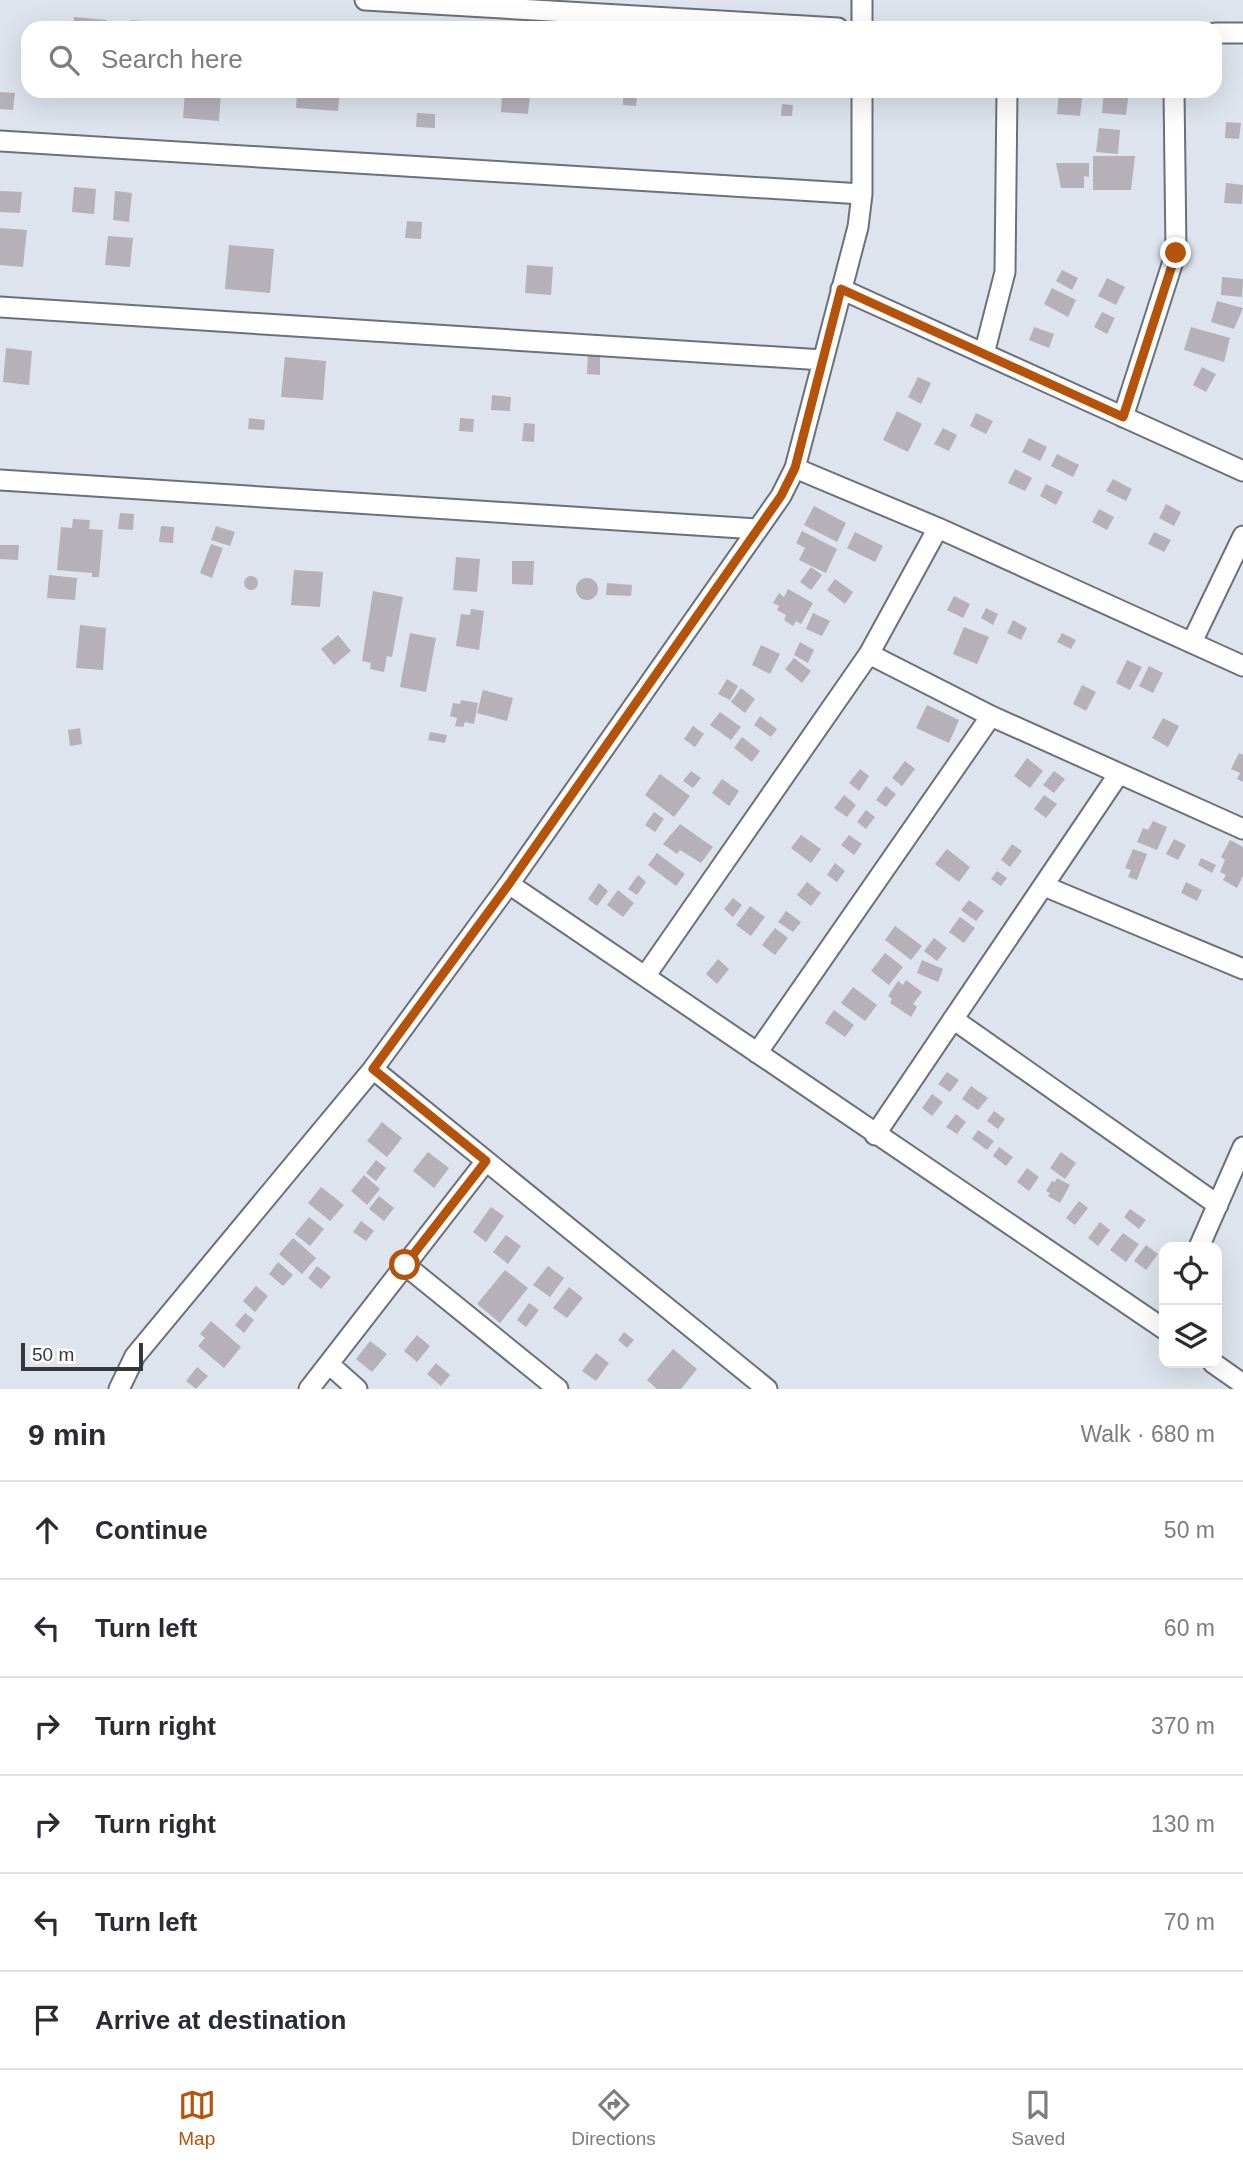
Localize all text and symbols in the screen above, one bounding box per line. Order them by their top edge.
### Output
search box [21,21,1222,98]
icon: search [45,41,83,79]
text: Search here [101,44,243,74]
route end [1160,237,1191,268]
map controls [1159,1242,1222,1368]
button: locate [1159,1242,1222,1305]
route start [389,1249,420,1280]
button: layers [1159,1305,1222,1368]
scale bar [21,1340,144,1372]
text: 50 m [32,1344,74,1365]
text: 9 min [28,1418,106,1451]
text: Walk · 680 m [1080,1421,1215,1447]
icon: ahead [28,1511,66,1549]
text: Continue [95,1515,208,1545]
text: 50 m [1164,1517,1215,1543]
icon: left [28,1609,66,1647]
text: Turn left [95,1613,197,1643]
text: 60 m [1164,1615,1215,1641]
icon: right [28,1707,66,1745]
text: Turn right [95,1711,216,1741]
text: 370 m [1151,1713,1215,1739]
icon: right [28,1805,66,1843]
text: Turn right [95,1809,216,1839]
text: 130 m [1151,1811,1215,1837]
icon: left [28,1903,66,1941]
text: Turn left [95,1907,197,1937]
text: 70 m [1164,1909,1215,1935]
icon: arrive [28,2001,66,2039]
text: Arrive at destination [95,2005,346,2035]
tab: Map [178,2086,216,2150]
tab: Directions [571,2086,656,2150]
tab: Saved [1011,2086,1065,2150]

